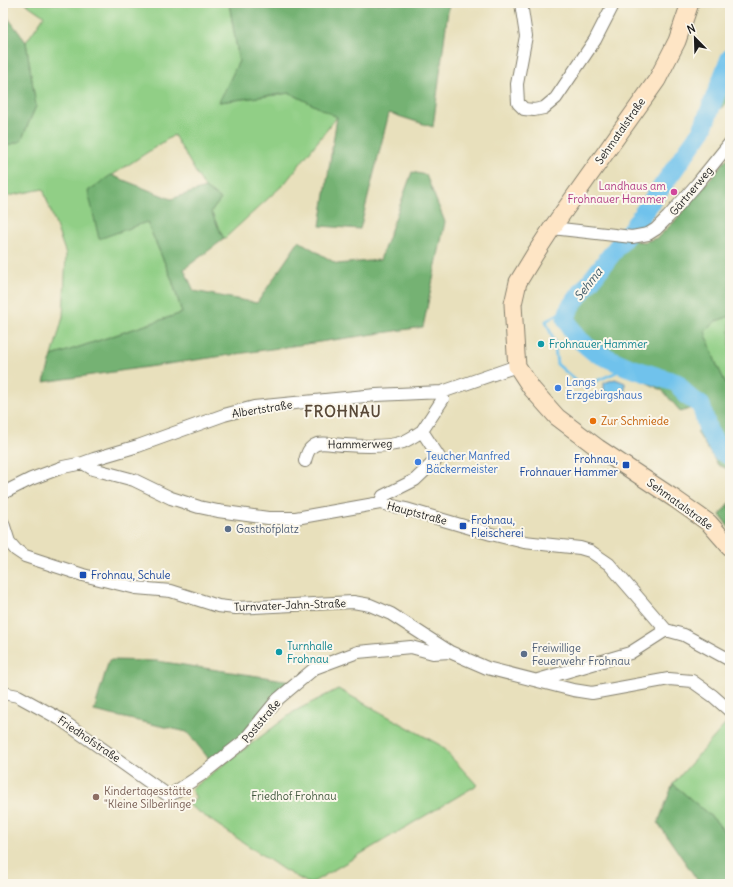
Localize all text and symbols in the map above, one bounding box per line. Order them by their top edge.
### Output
north arrow [675,18,715,58]
text: N [685,21,697,37]
street label: Sehmatalstraße [592,95,648,167]
street label: Gärtnerweg [666,164,716,218]
place label: Landhaus am Frohnauer Hammer [567,179,667,206]
marker: Landhaus am Frohnauer Hammer [669,187,679,197]
water label: Sehma [571,264,606,303]
place label: Frohnauer Hammer [549,337,648,351]
marker: Frohnauer Hammer [536,339,546,349]
place label: Langs Erzgebirgshaus [566,375,642,402]
marker: Langs Erzgebirgshaus [553,383,563,393]
street label: Albertstraße [231,397,293,421]
district label: FROHNAU [304,402,382,421]
place label: Zur Schmiede [601,414,669,428]
marker: Zur Schmiede [588,416,598,426]
street label: Hammerweg [328,436,392,452]
place label: Teucher Manfred Bäckermeister [426,449,510,476]
place label: Frohnau, Frohnauer Hammer [519,452,619,479]
marker: Teucher Manfred Bäckermeister [413,457,423,467]
marker: Frohnau, Frohnauer Hammer [621,460,631,470]
street label: Sehmatalstraße [644,475,716,533]
street label: Hauptstraße [385,498,449,528]
place label: Frohnau, Fleischerei [471,513,524,540]
marker: Frohnau, Fleischerei [458,521,468,531]
place label: Gasthofplatz [236,522,299,536]
marker: Gasthofplatz [223,524,233,534]
place label: Frohnau, Schule [91,568,171,582]
marker: Frohnau, Schule [78,570,88,580]
street label: Turnvater-Jahn-Straße [234,596,346,614]
place label: Turnhalle Frohnau [287,639,333,666]
place label: Freiwillige Feuerwehr Frohnau [532,641,631,668]
marker: Turnhalle Frohnau [274,647,284,657]
marker: Freiwillige Feuerwehr Frohnau [519,649,529,659]
street label: Poststraße [239,696,283,746]
street label: Friedhofstraße [55,713,123,765]
place label: Kindertagesstätte "Kleine Silberlinge" [104,784,195,811]
park label: Friedhof Frohnau [251,789,337,803]
marker: Kindertagesstätte "Kleine Silberlinge" [91,792,101,802]

